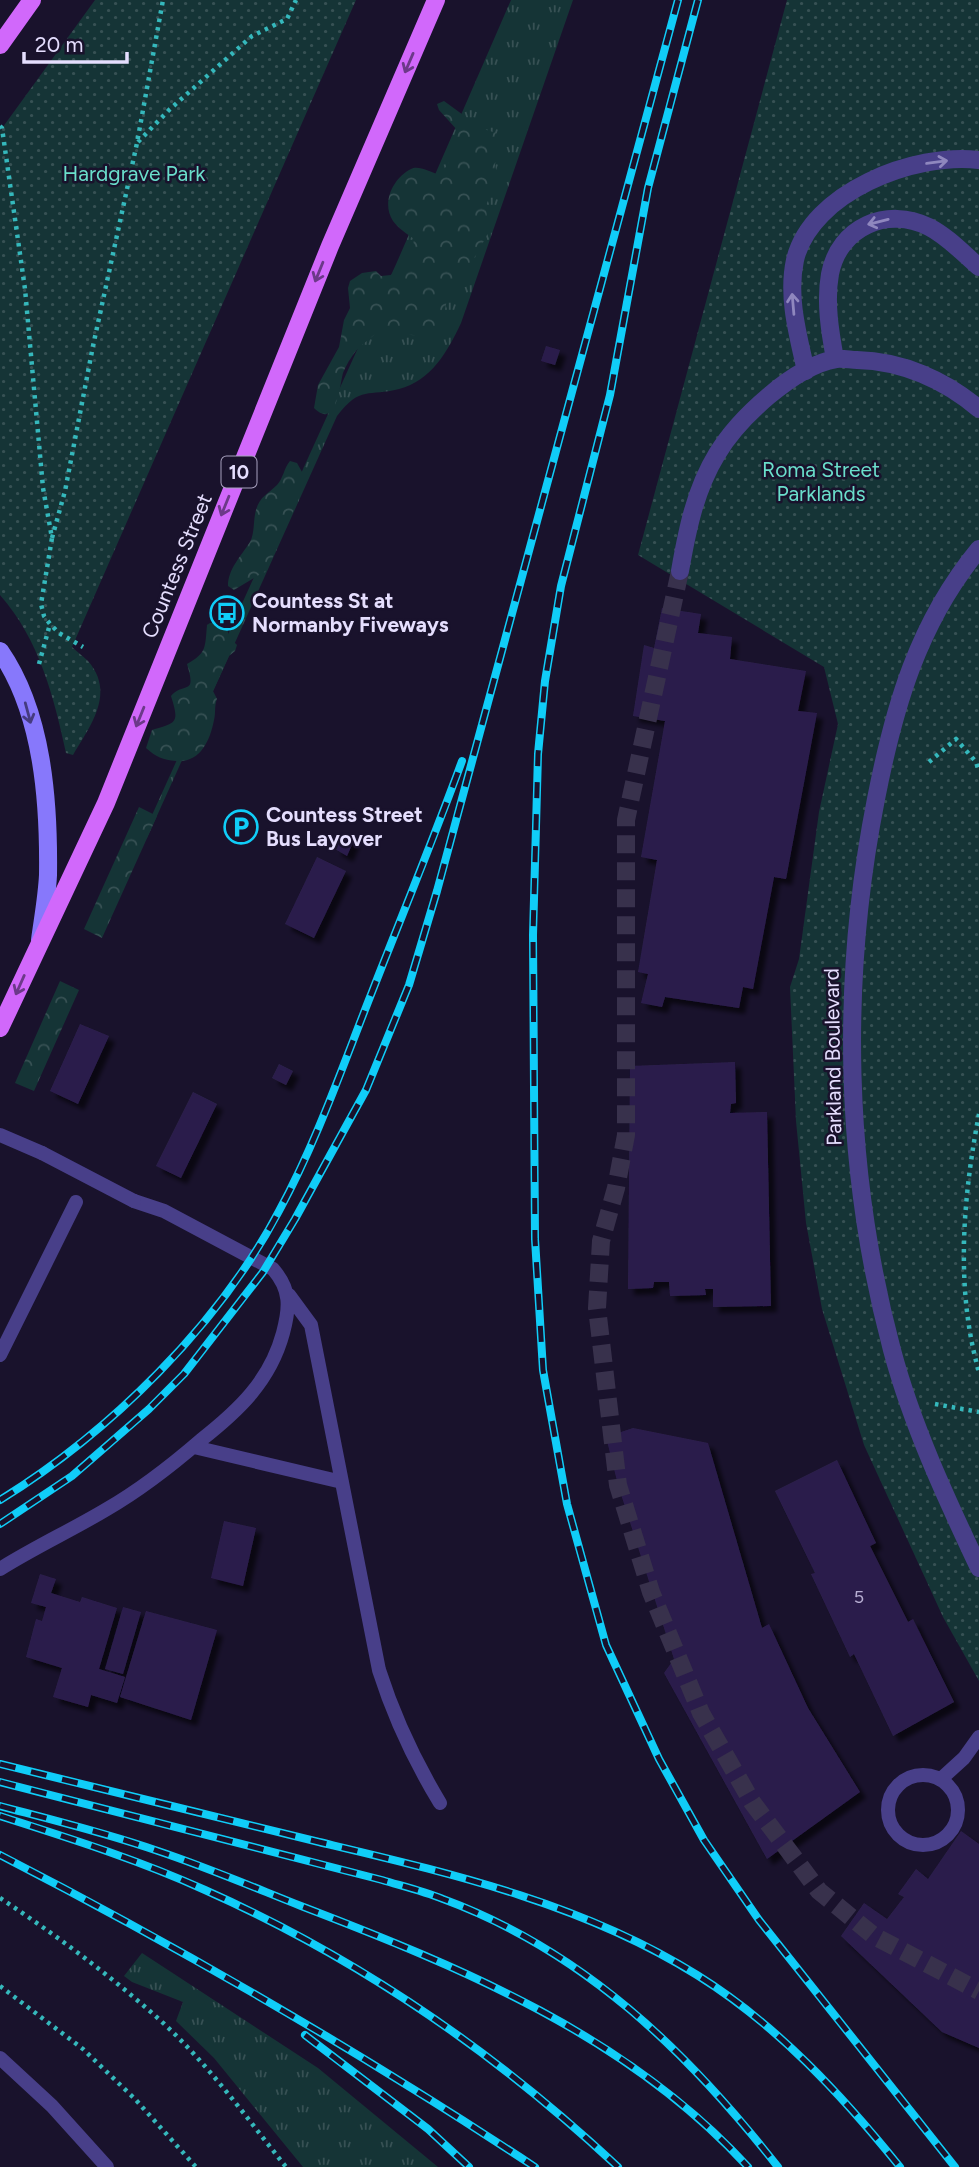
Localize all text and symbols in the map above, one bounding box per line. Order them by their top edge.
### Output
scale bar [24,21,128,65]
text: 20 m [35,32,83,57]
one-way arrow [401,51,414,73]
one-way arrow [925,155,948,168]
park label: Hardgrave Park [62,161,206,186]
one-way arrow [867,216,890,229]
one-way arrow [312,260,325,282]
one-way arrow [787,294,800,316]
road number: 10 [222,457,256,488]
park label: Roma Street Parklands [762,457,880,506]
street label: Countess Street [136,490,217,642]
one-way arrow [218,494,231,516]
place label: Countess St at Normanby Fiveways [252,588,449,637]
bus stop icon: Countess St at Normanby Fiveways [208,594,246,632]
one-way arrow [22,701,35,723]
one-way arrow [133,705,146,727]
place label: Countess Street Bus Layover [266,802,423,851]
parking icon: Countess Street Bus Layover [222,808,260,846]
street label: Parkland Boulevard [818,968,847,1146]
one-way arrow [13,974,26,995]
house number: 5 [854,1586,864,1608]

